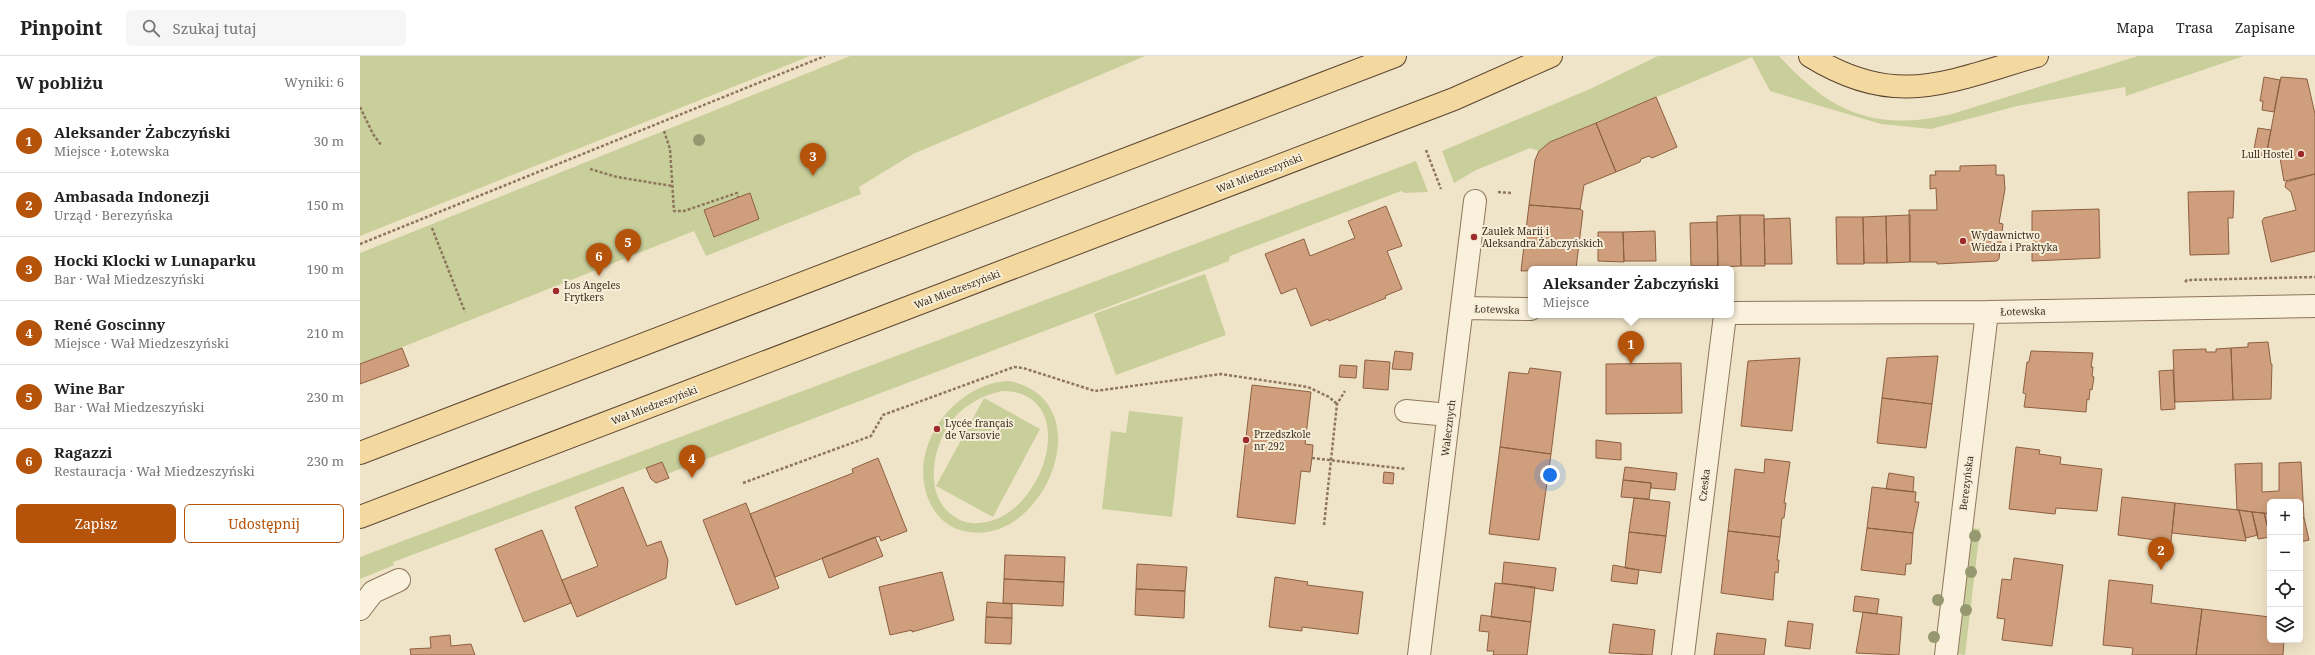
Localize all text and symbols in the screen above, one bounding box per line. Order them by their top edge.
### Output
search box [126,10,406,46]
text: Pinpoint [20,15,102,41]
icon: search [140,17,162,39]
text: Szukaj tutaj [172,18,256,38]
text: Mapa [2117,18,2154,37]
text: Trasa [2176,18,2213,37]
text: Zapisane [2235,18,2295,37]
text: W pobliżu [16,71,103,94]
text: Wyniki: 6 [284,73,344,91]
text: Aleksander Żabczyński [54,122,230,142]
text: 1 [25,132,33,150]
text: 30 m [314,132,344,150]
text: Miejsce · Łotewska [54,142,170,160]
pin: 3 [800,143,826,176]
place label: Lull Hostel [2241,147,2293,161]
marker: Lull Hostel [2296,149,2306,159]
street label: Wał Miedzeszyński [1214,150,1305,196]
text: Ambasada Indonezji [54,186,210,206]
text: 2 [25,196,33,214]
text: 150 m [307,196,344,214]
text: Urząd · Berezyńska [54,206,173,224]
place label: Zaułek Marii i Aleksandra Żabczyńskich [1482,224,1604,250]
place label: Wydawnictwo Wiedza i Praktyka [1971,228,2058,254]
pin: 5 [615,229,641,262]
marker: Zaułek Marii i Aleksandra Żabczyńskich [1469,232,1479,242]
marker: Wydawnictwo Wiedza i Praktyka [1958,236,1968,246]
pin: 6 [586,243,612,276]
text: Hocki Klocki w Lunaparku [54,250,256,270]
text: 3 [25,260,33,278]
text: 190 m [307,260,344,278]
street label: Wał Miedzeszyński [912,266,1003,312]
popup [1528,266,1734,318]
text: Bar · Wał Miedzeszyński [54,270,204,288]
text: Aleksander Żabczyński [1543,273,1719,293]
place label: Los Angeles Frytkers [564,278,621,304]
marker: Los Angeles Frytkers [551,286,561,296]
text: Miejsce [1543,293,1589,311]
street label: Łotewska [1474,301,1520,317]
street label: Łotewska [2000,304,2046,318]
text: René Goscinny [54,314,165,334]
text: 4 [25,324,33,342]
text: 210 m [307,324,344,342]
pin: 1 [1618,331,1644,364]
text: Miejsce · Wał Miedzeszyński [54,334,229,352]
text: Wine Bar [54,378,125,398]
street label: Wał Miedzeszyński [609,382,700,428]
text: 5 [25,388,33,406]
text: 230 m [307,388,344,406]
text: Bar · Wał Miedzeszyński [54,398,204,416]
street label: Walecznych [1438,398,1459,457]
place label: Lycée français de Varsovie [945,416,1014,442]
marker: Lycée français de Varsovie [932,424,942,434]
place label: Przedszkole nr 292 [1254,427,1311,453]
marker: Przedszkole nr 292 [1241,435,1251,445]
text: Ragazzi [54,442,112,462]
pin: 4 [679,445,705,478]
text: 6 [25,452,33,470]
text: 230 m [307,452,344,470]
street label: Berezyńska [1956,454,1976,511]
text: Restauracja · Wał Miedzeszyński [54,462,255,480]
your location [1540,465,1560,485]
street label: Czeska [1695,468,1713,502]
map controls [2267,499,2303,643]
button: + [2267,499,2303,535]
button: Zapisz [16,504,176,543]
button: Udostępnij [184,504,344,543]
button: − [2267,535,2303,571]
pin: 2 [2148,537,2174,570]
button: locate [2267,571,2303,607]
button: layers [2267,607,2303,643]

